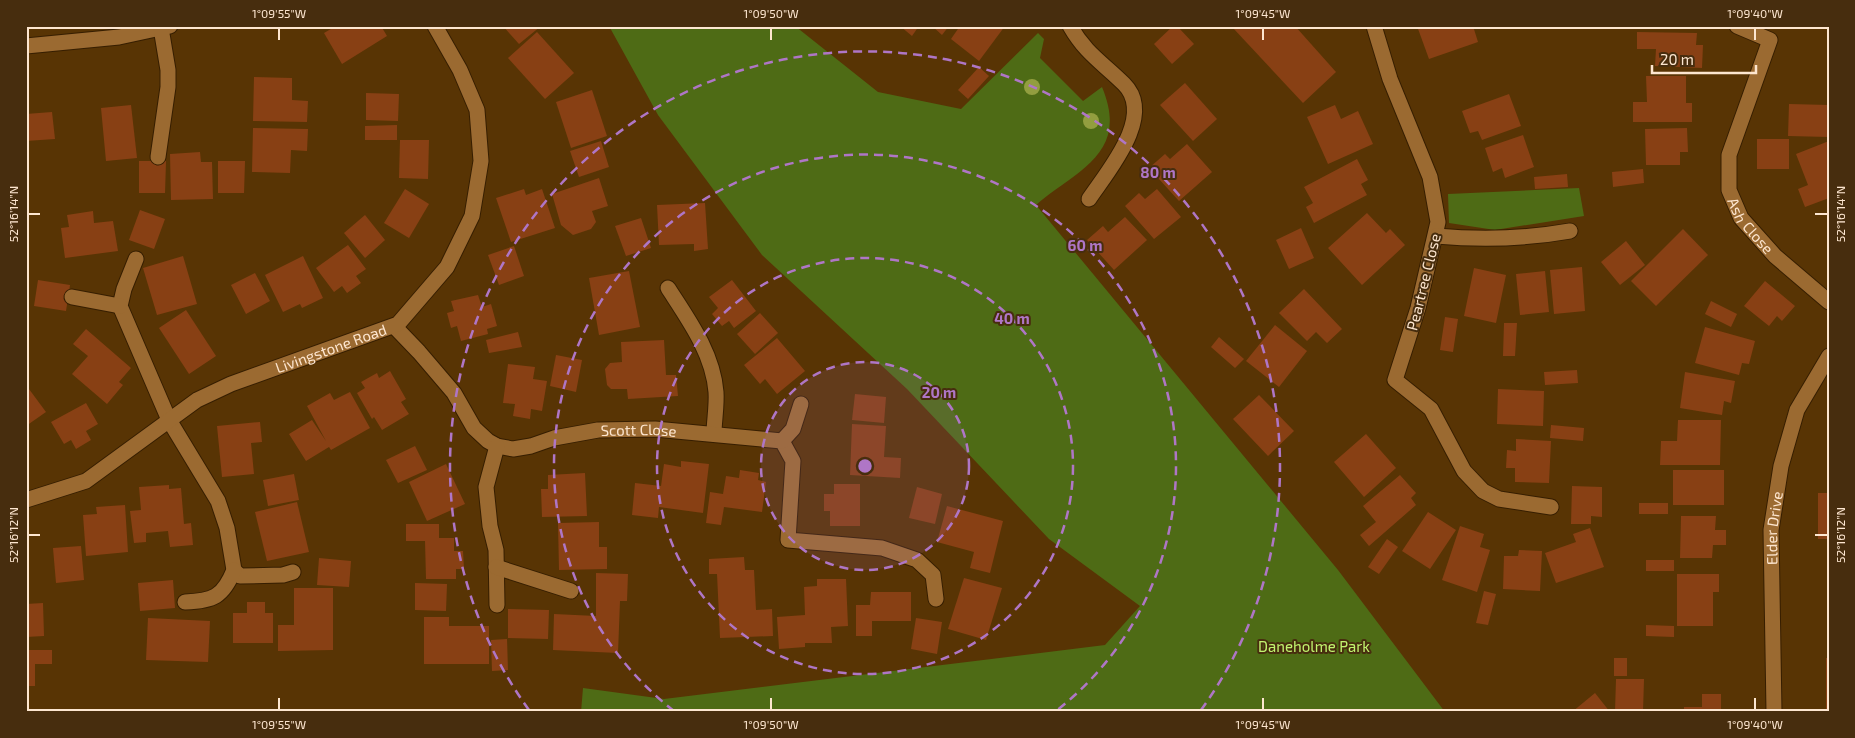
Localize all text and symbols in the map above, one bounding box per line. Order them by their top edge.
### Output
text: 1°09'55"W [252,6,306,20]
text: 1°09'50"W [743,6,799,20]
text: 1°09'45"W [1236,6,1290,20]
text: 1°09'40"W [1727,6,1783,20]
scale bar [1652,42,1756,74]
text: 20 m [1660,50,1694,68]
text: 80 m [1140,163,1176,181]
text: 52°16'14"N [6,186,20,242]
text: 52°16'14"N [1833,186,1847,242]
street label: Ash Close [1724,195,1778,257]
street label: Peartree Close [1402,232,1444,332]
text: 60 m [1068,236,1102,254]
text: 40 m [994,309,1030,327]
street label: Livingstone Road [273,320,389,376]
text: 20 m [922,383,956,401]
street label: Scott Close [600,420,678,440]
centre of rings [856,457,874,475]
street label: Elder Drive [1762,490,1786,565]
text: 52°16'12"N [6,507,20,563]
text: 52°16'12"N [1833,507,1847,563]
park label: Daneholme Park [1258,637,1370,655]
text: 1°09'55"W [252,717,306,731]
text: 1°09'50"W [743,717,799,731]
text: 1°09'45"W [1236,717,1290,731]
text: 1°09'40"W [1727,717,1783,731]

